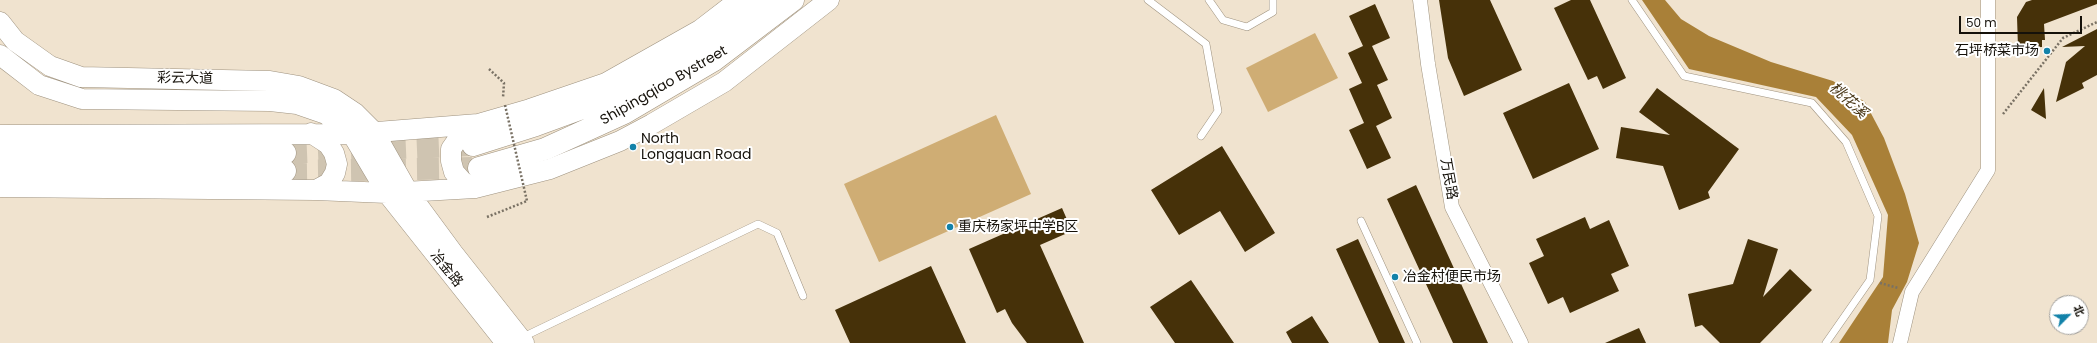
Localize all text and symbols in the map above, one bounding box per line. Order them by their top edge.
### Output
scale bar [1961,8,2084,34]
text: 50 m [1966,14,1997,31]
street label: Shipingqiao Bystreet [598,43,730,129]
place label: 石坪桥菜市场 [1955,43,2039,59]
marker: 石坪桥菜市场 [2042,46,2052,56]
street label: 彩云大道 [157,70,213,88]
water label: 桃花溪 [1825,79,1871,123]
place label: North Longquan Road [641,131,751,164]
marker: North Longquan Road [628,142,638,152]
street label: 万民路 [1436,157,1460,201]
place label: 重庆杨家坪中学B区 [958,219,1079,235]
marker: 重庆杨家坪中学B区 [945,222,955,232]
street label: 冶金路 [426,247,466,291]
place label: 冶金村便民市场 [1403,269,1501,285]
marker: 冶金村便民市场 [1390,272,1400,282]
north arrow [2049,295,2089,335]
text: 北 [2070,302,2089,319]

